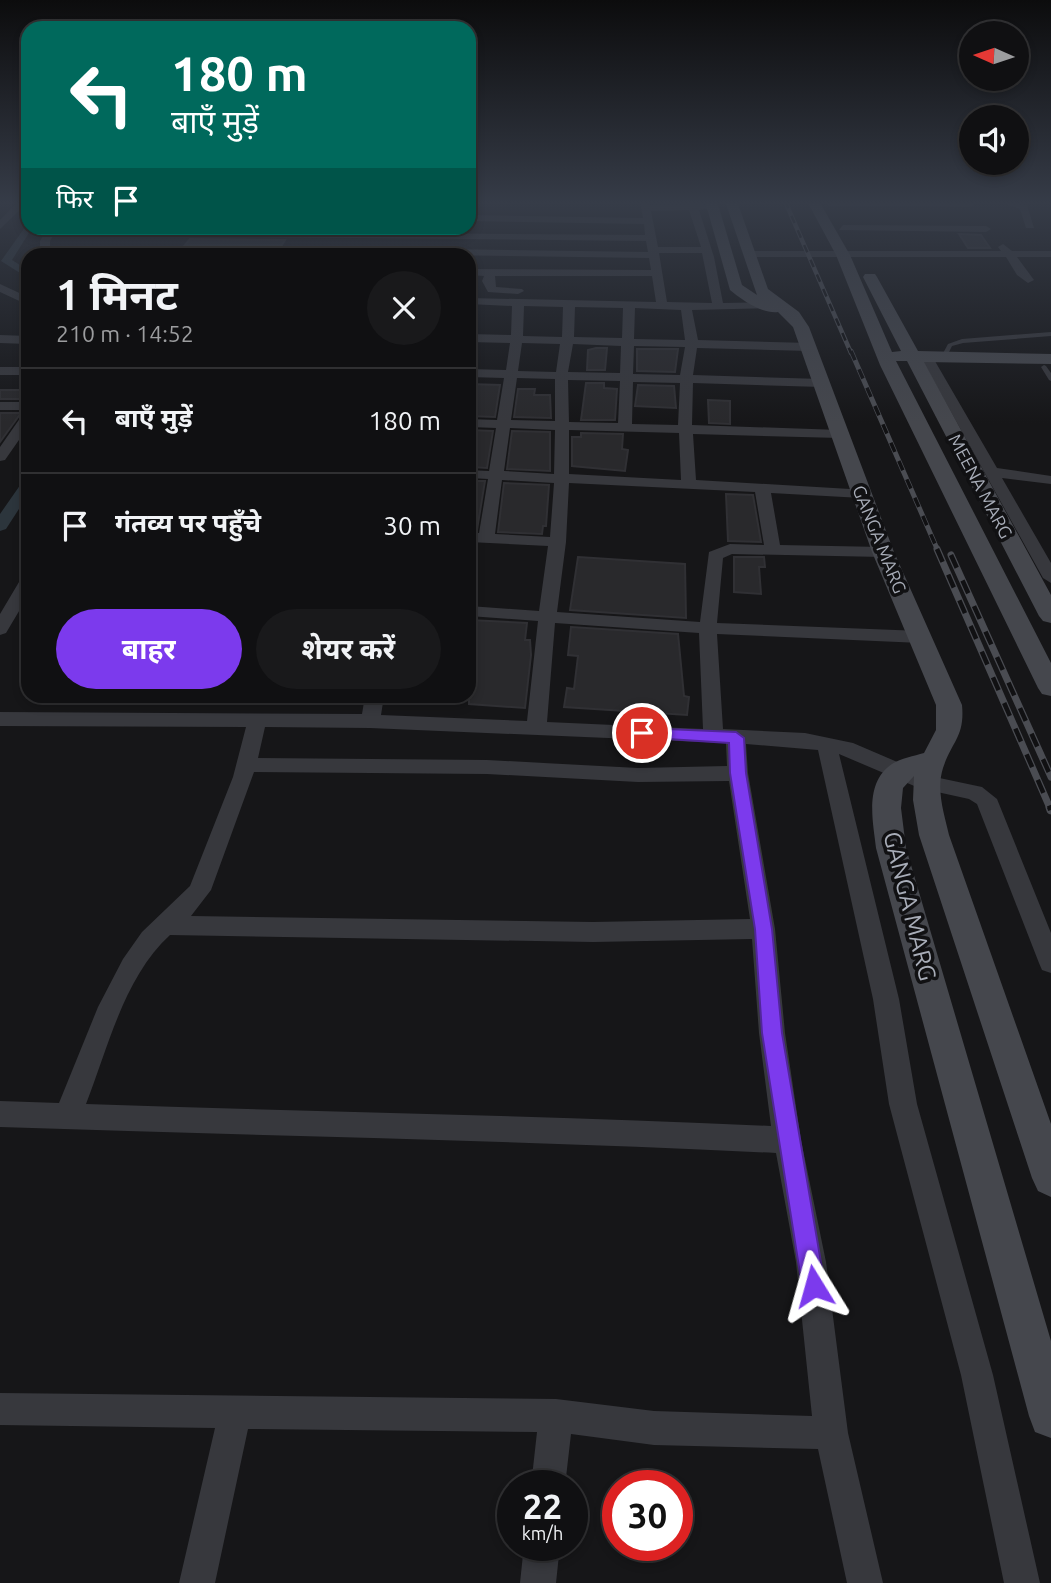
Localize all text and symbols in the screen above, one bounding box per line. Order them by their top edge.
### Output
north arrow [959,21,1029,91]
map controls [959,21,1029,175]
text: 180 m [171,45,308,100]
icon: left [56,49,147,140]
text: बाएँ मुड़ें [171,103,259,139]
button: sound [959,105,1029,175]
icon: arrive [107,182,145,220]
text: फिर [56,184,93,213]
text: 1 मिनट [56,271,178,318]
button: close [367,271,441,345]
text: 210 m · 14:52 [56,321,194,346]
icon: left [56,402,94,440]
text: बाएँ मुड़ें [115,403,192,432]
text: 180 m [369,406,441,435]
street label: MEENA MARG [945,431,1017,541]
street label: GANGA MARG [849,482,911,596]
icon: arrive [56,507,94,545]
text: गंतव्य पर पहुँचे [115,508,261,537]
text: 30 m [383,511,441,540]
button: बाहर [56,609,242,689]
button: शेयर करें [256,609,441,689]
pin [612,703,672,763]
icon: arrive [623,714,661,752]
street label: GANGA MARG [878,829,942,983]
position arrow [777,1249,851,1323]
speed limit sign: 30 [602,1470,693,1561]
text: 22 [523,1486,562,1526]
text: km/h [522,1523,563,1543]

